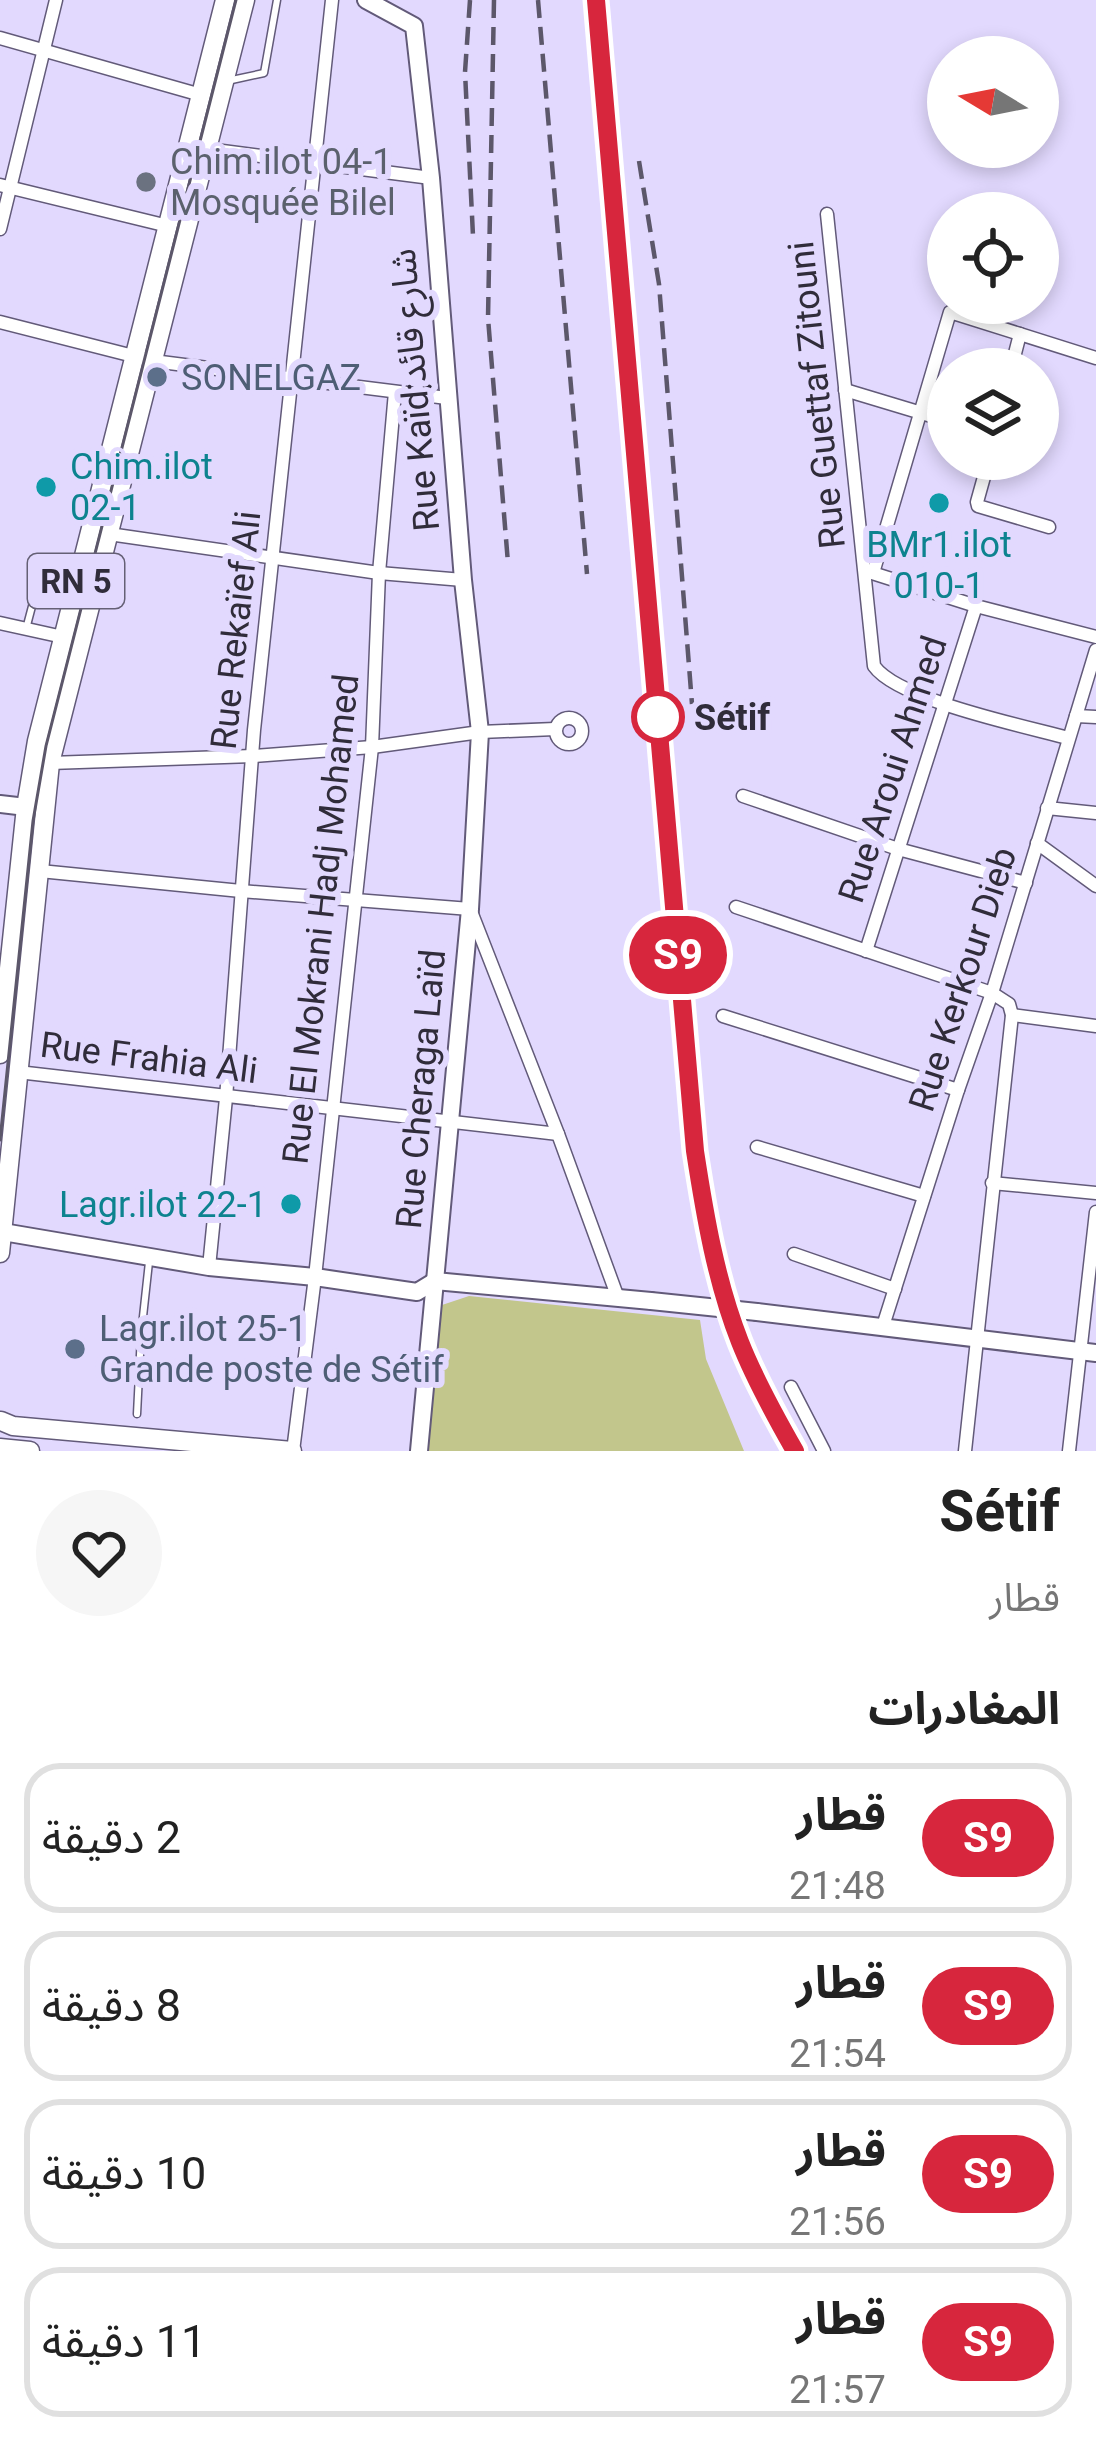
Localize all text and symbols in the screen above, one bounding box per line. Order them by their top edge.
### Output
north arrow [927,36,1059,168]
map controls [927,36,1059,480]
place label: Chim.ilot 04-1 Mosquée Bilel [170,141,396,224]
marker: Chim.ilot 04-1 Mosquée Bilel [133,169,159,195]
button: locate [927,192,1059,324]
street label: Rue Guettaf Zitouni [780,239,854,551]
street label: Rue Kaïd;شارع قائد [382,246,453,533]
button: layers [927,348,1059,480]
place label: SONELGAZ [181,357,361,399]
marker: SONELGAZ [144,364,170,390]
place label: Chim.ilot 02-1 [70,446,213,529]
marker: Chim.ilot 02-1 [33,474,59,500]
marker: BMr1.ilot 010-1 [926,490,952,516]
street label: Rue Rekaïef Ali [203,509,269,751]
place label: BMr1.ilot 010-1 [866,524,1012,607]
road number: RN 5 [28,554,124,608]
street label: Rue Aroui Ahmed [830,631,956,908]
street label: Rue El Mokrani Hadj Mohamed [274,672,368,1166]
marker: Sétif [633,692,683,742]
place label: Sétif [694,697,770,739]
street label: Rue Kerkour Dieb [901,842,1025,1117]
line badge: S9 [624,916,732,994]
text: S9 [653,930,703,979]
street label: Rue Cheraga Laïd [388,948,454,1231]
street label: Rue Frahia Ali [38,1024,260,1092]
place label: Lagr.ilot 22-1 [59,1184,267,1226]
marker: Lagr.ilot 22-1 [278,1191,304,1217]
place label: Lagr.ilot 25-1 Grande poste de Sétif [99,1308,444,1391]
marker: Lagr.ilot 25-1 Grande poste de Sétif [62,1336,88,1362]
text: Sétif [939,1478,1060,1545]
button: heart [36,1490,162,1616]
text: قطار [989,1575,1060,1621]
text: المغادرات [868,1682,1060,1735]
text: قطار [796,1788,886,1841]
text: 2 دقيقة [42,1811,181,1864]
text: S9 [963,1813,1013,1862]
text: 21:48 [789,1863,886,1909]
text: قطار [796,1956,886,2009]
text: 8 دقيقة [42,1979,181,2032]
text: S9 [963,1981,1013,2030]
text: 21:54 [789,2031,886,2077]
text: قطار [796,2124,886,2177]
text: 10 دقيقة [42,2147,206,2200]
text: S9 [963,2149,1013,2198]
text: 21:56 [789,2199,886,2245]
text: قطار [796,2292,886,2345]
text: 11 دقيقة [42,2315,206,2368]
text: S9 [963,2317,1013,2366]
text: 21:57 [789,2367,886,2413]

